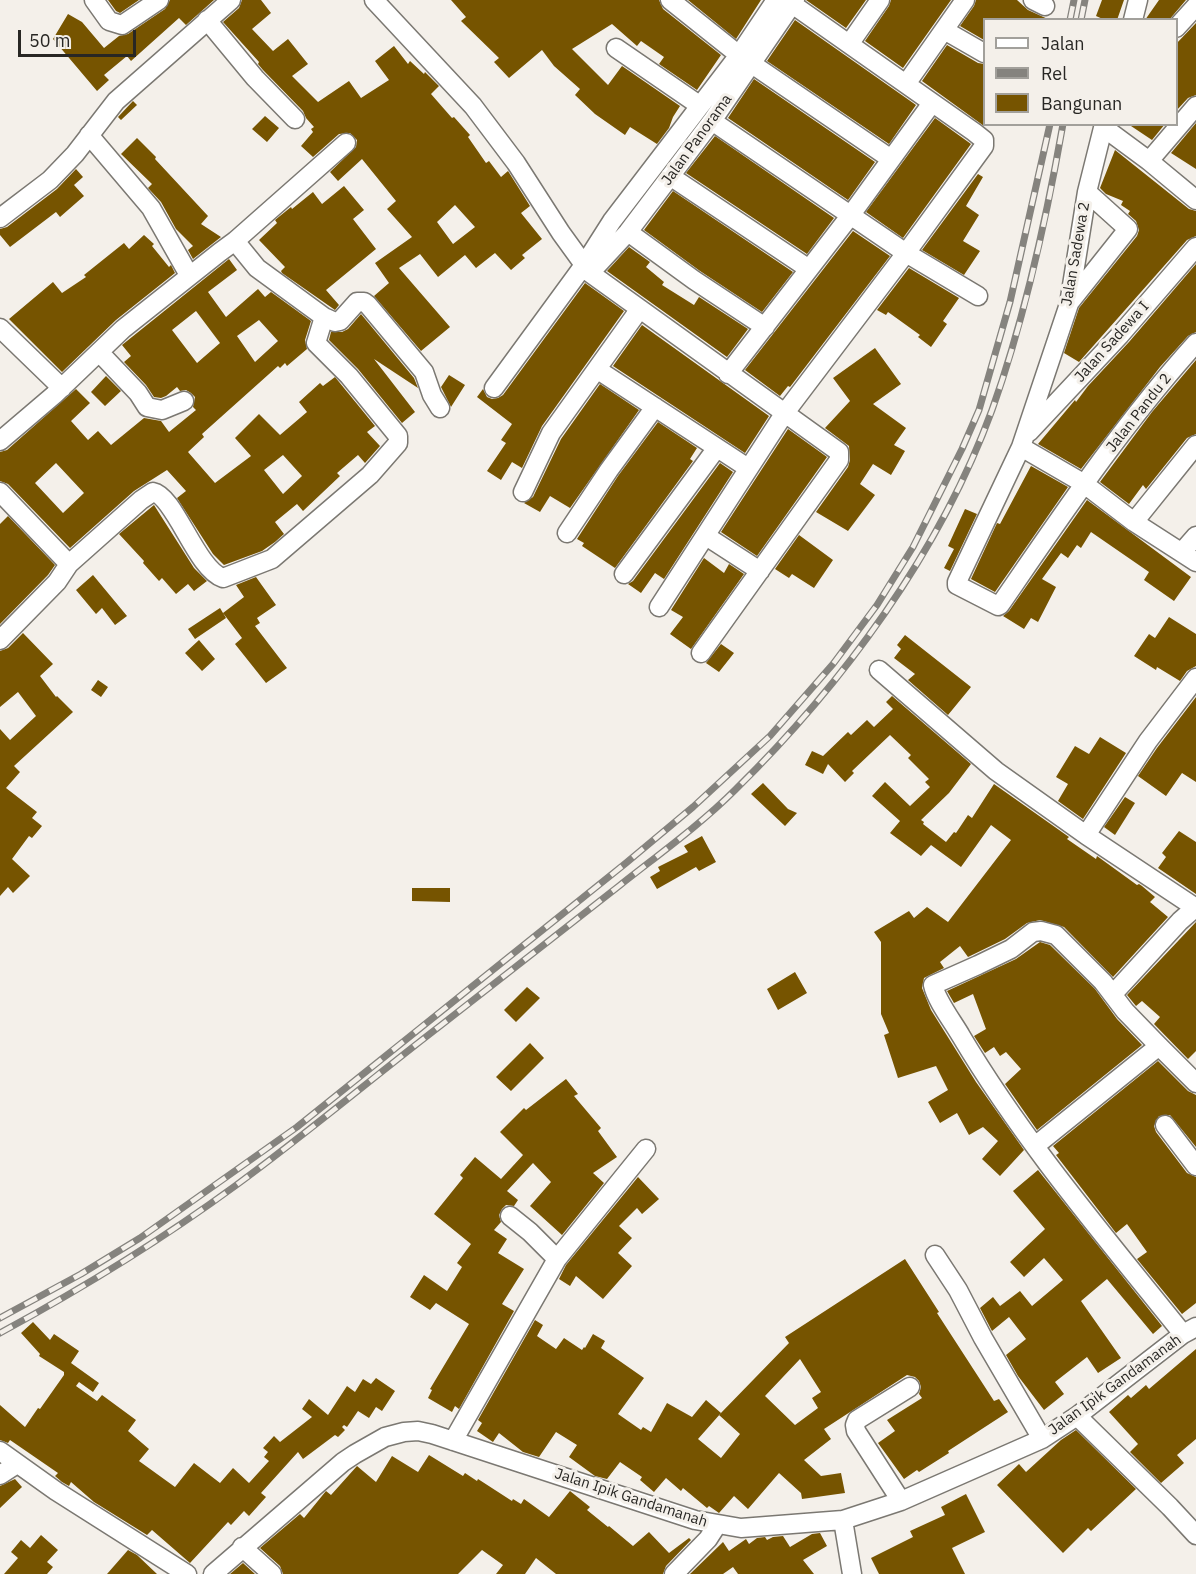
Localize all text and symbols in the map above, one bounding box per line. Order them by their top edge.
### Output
scale bar [21,18,140,56]
legend [983,18,1178,126]
text: 50 m [29,29,71,52]
text: Jalan [1041,32,1085,55]
text: Rel [1041,62,1067,85]
street label: Jalan Panorama [658,91,736,189]
text: Bangunan [1041,92,1122,115]
street label: Jalan Sadewa 2 [1058,201,1094,307]
street label: Jalan Sadewa I [1071,298,1153,386]
street label: Jalan Pandu 2 [1103,370,1175,456]
street label: Jalan Ipik Gandamanah [1045,1331,1185,1439]
street label: Jalan Ipik Gandamanah [552,1465,710,1531]

